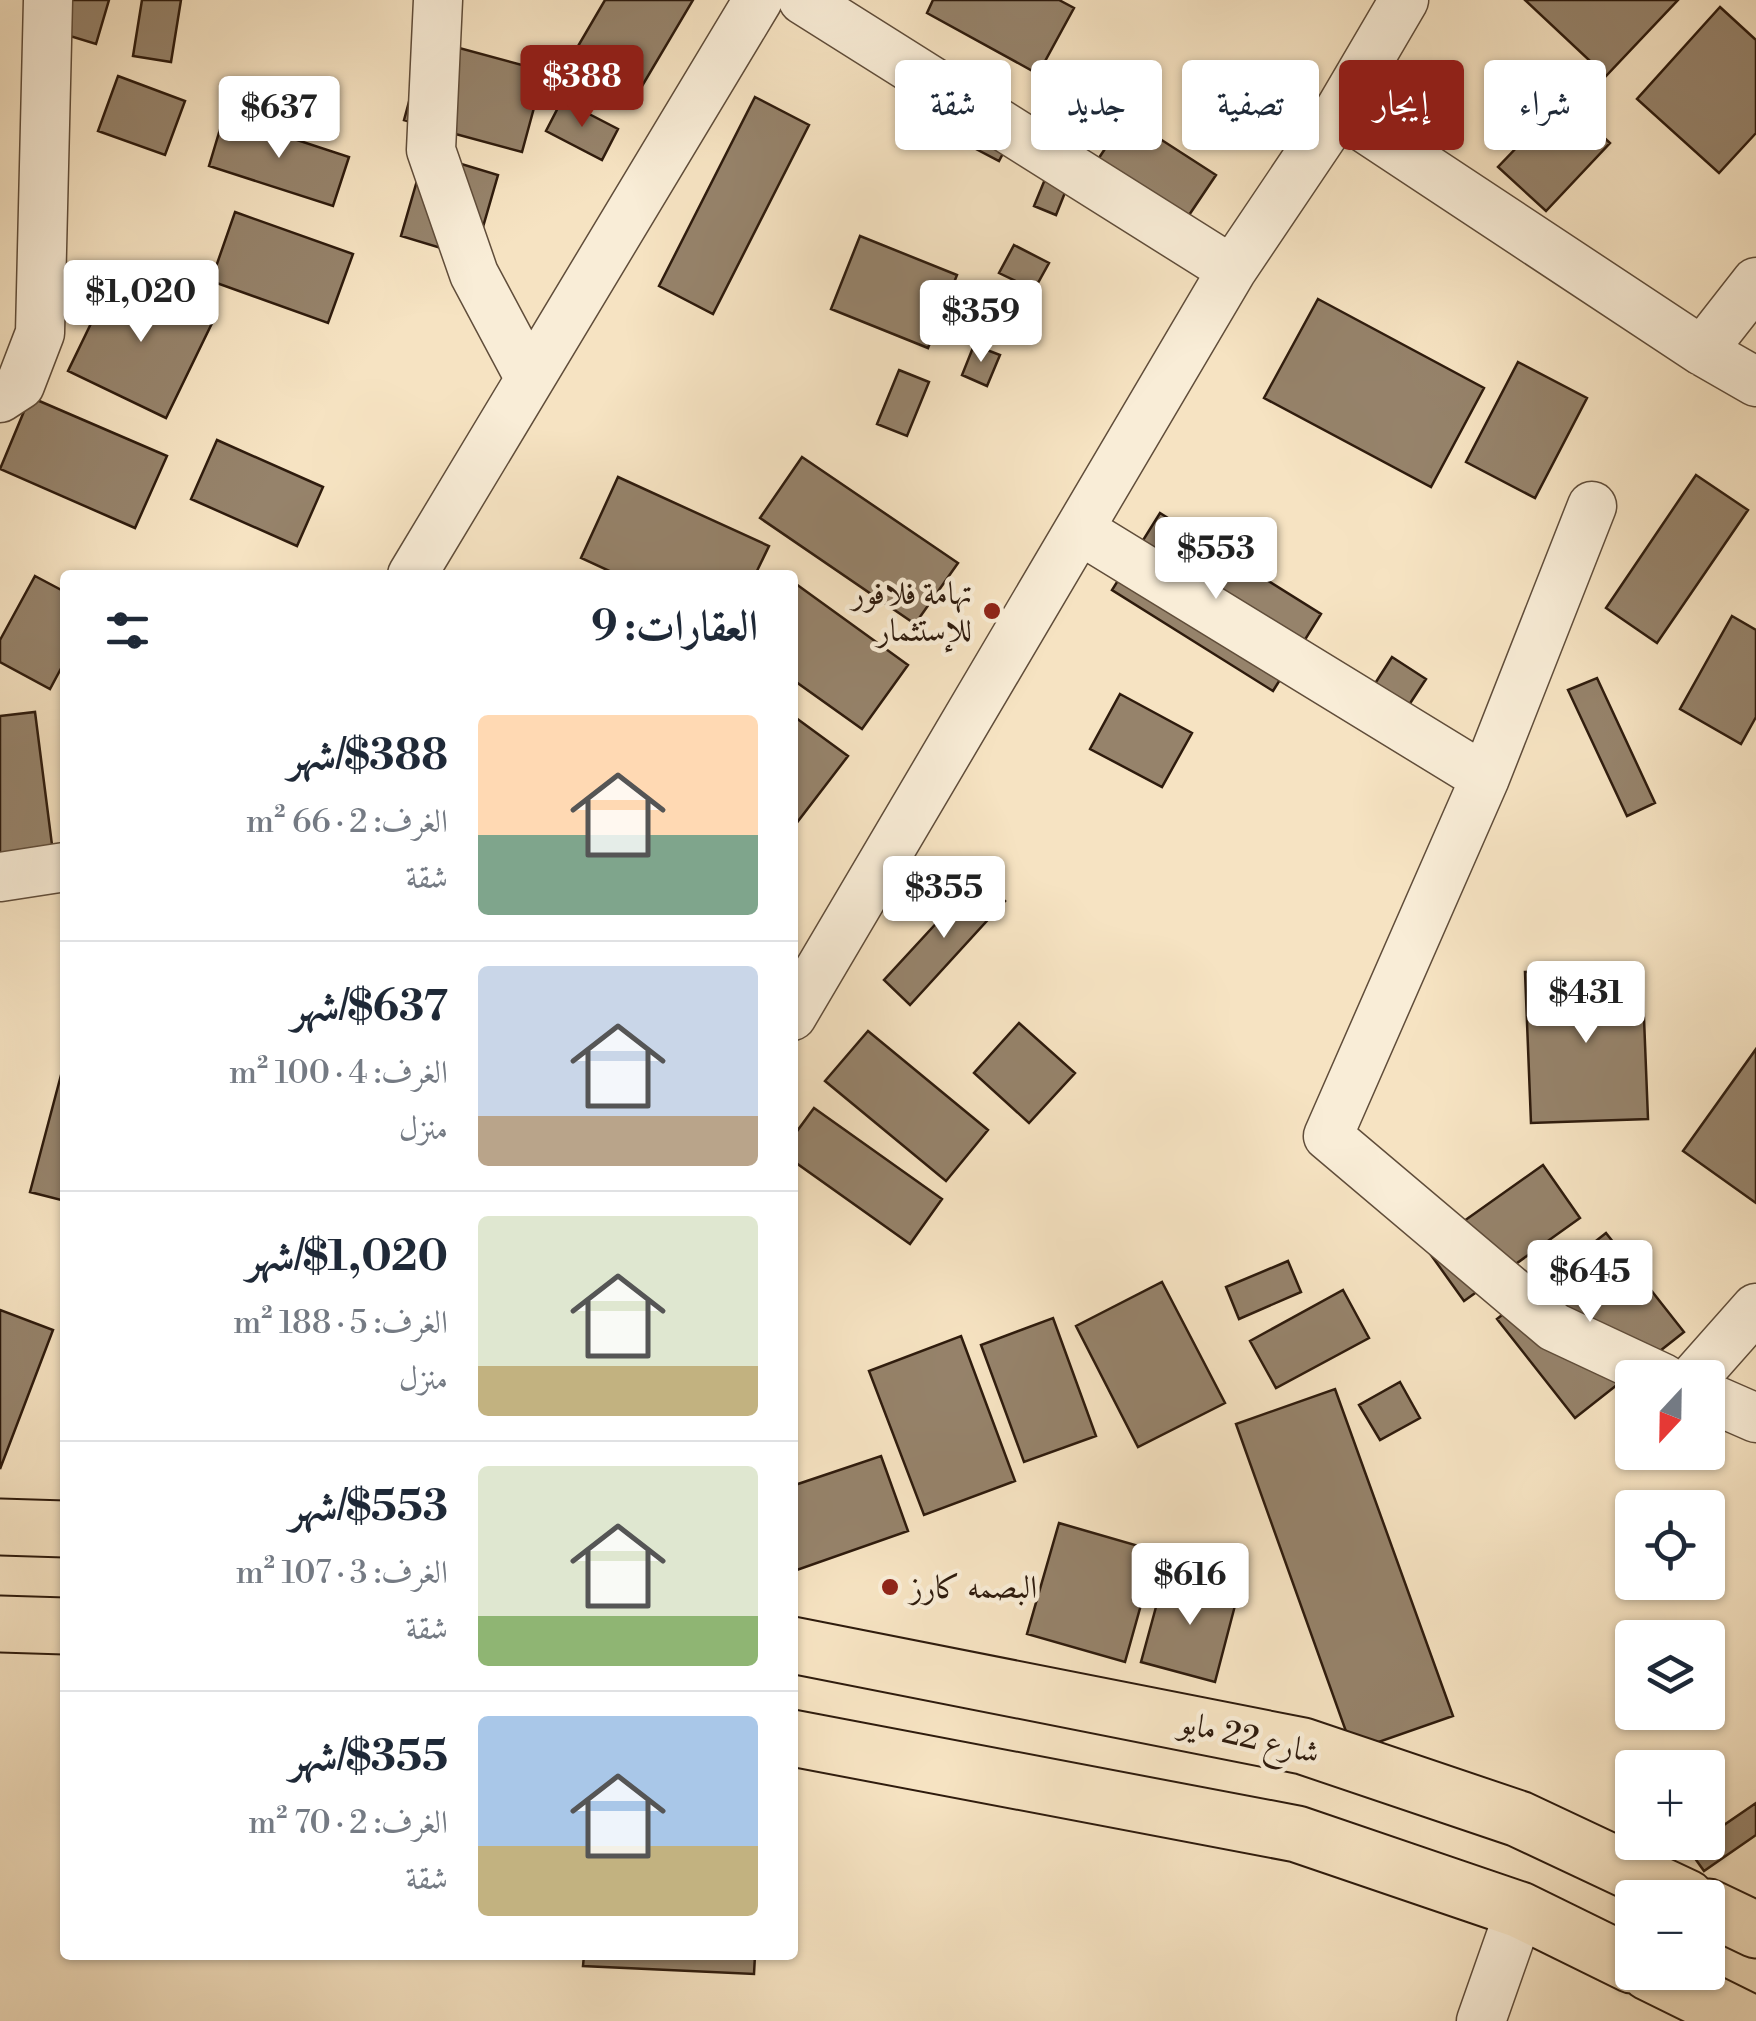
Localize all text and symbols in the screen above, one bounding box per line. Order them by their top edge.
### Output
pin: $388 [523,45,641,130]
text: $388 [542,57,622,97]
chip: شقة [895,60,1011,150]
chip: جديد [1031,60,1162,150]
chip: تصفية [1182,60,1319,150]
chip: إيجار [1339,60,1464,150]
chip: شراء [1484,60,1606,150]
pin: $637 [220,76,338,161]
text: $637 [241,88,317,128]
pin: $1,020 [60,260,222,345]
text: $1,020 [86,272,196,312]
pin: $359 [922,280,1040,365]
text: $359 [942,292,1020,332]
pin: $553 [1157,517,1275,602]
text: $553 [1177,529,1255,569]
place label: تهامة فلافور للإستثمار [849,574,972,653]
marker: تهامة فلافور للإستثمار [981,600,1003,622]
text: العقارات: 9 [591,601,758,654]
icon: filters [100,603,155,658]
text: $388/شهر [288,730,448,783]
icon: home [558,755,678,875]
text: الغرف: 2 · 66 m² [246,802,448,842]
pin: $355 [885,856,1003,941]
text: شقة [406,858,448,898]
text: $355 [905,868,983,908]
pin: $431 [1527,961,1645,1046]
text: $431 [1549,973,1623,1013]
text: $637/شهر [291,981,448,1034]
icon: home [558,1006,678,1126]
text: الغرف: 4 · 100 m² [229,1053,448,1093]
text: منزل [399,1109,448,1149]
text: $1,020/شهر [246,1231,448,1284]
pin: $645 [1531,1240,1649,1325]
text: $645 [1549,1252,1631,1292]
icon: home [558,1256,678,1376]
text: الغرف: 5 · 188 m² [233,1303,448,1343]
text: منزل [399,1359,448,1399]
north arrow [1615,1360,1725,1470]
map controls [1615,1360,1725,1990]
text: $553/شهر [290,1481,448,1534]
button: locate [1615,1490,1725,1600]
icon: home [558,1506,678,1626]
pin: $616 [1131,1543,1249,1628]
text: الغرف: 3 · 107 m² [236,1553,448,1593]
text: $616 [1154,1555,1226,1595]
place label: البصمه كارز [907,1568,1037,1608]
marker: البصمه كارز [879,1576,901,1598]
text: شقة [406,1609,448,1649]
button: layers [1615,1620,1725,1730]
street label: شارع 22 مايو [1172,1702,1324,1779]
text: $355/شهر [290,1731,448,1784]
button: + [1615,1750,1725,1860]
icon: home [558,1756,678,1876]
text: الغرف: 2 · 70 m² [248,1803,448,1843]
text: شقة [406,1859,448,1899]
button: − [1615,1880,1725,1990]

